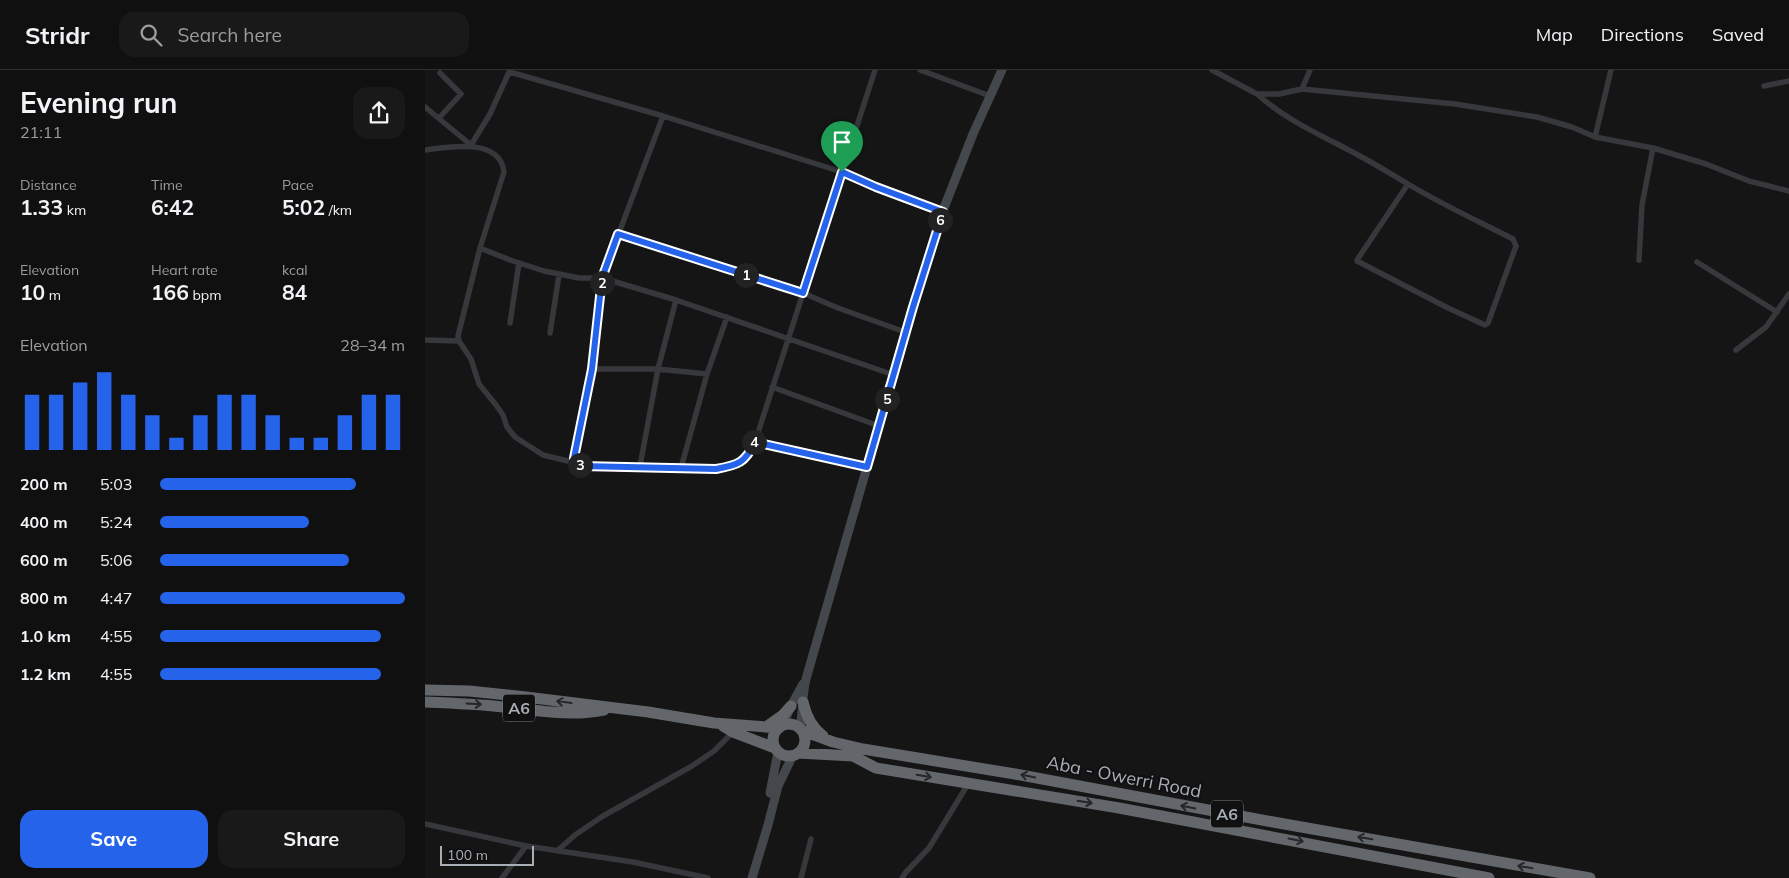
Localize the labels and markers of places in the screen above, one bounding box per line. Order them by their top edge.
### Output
pin [821,121,863,172]
pin: 6 [927,208,953,232]
pin: 1 [733,262,759,288]
pin: 2 [589,270,615,296]
pin: 5 [875,386,899,412]
pin: 4 [741,430,767,454]
pin: 3 [567,452,593,478]

